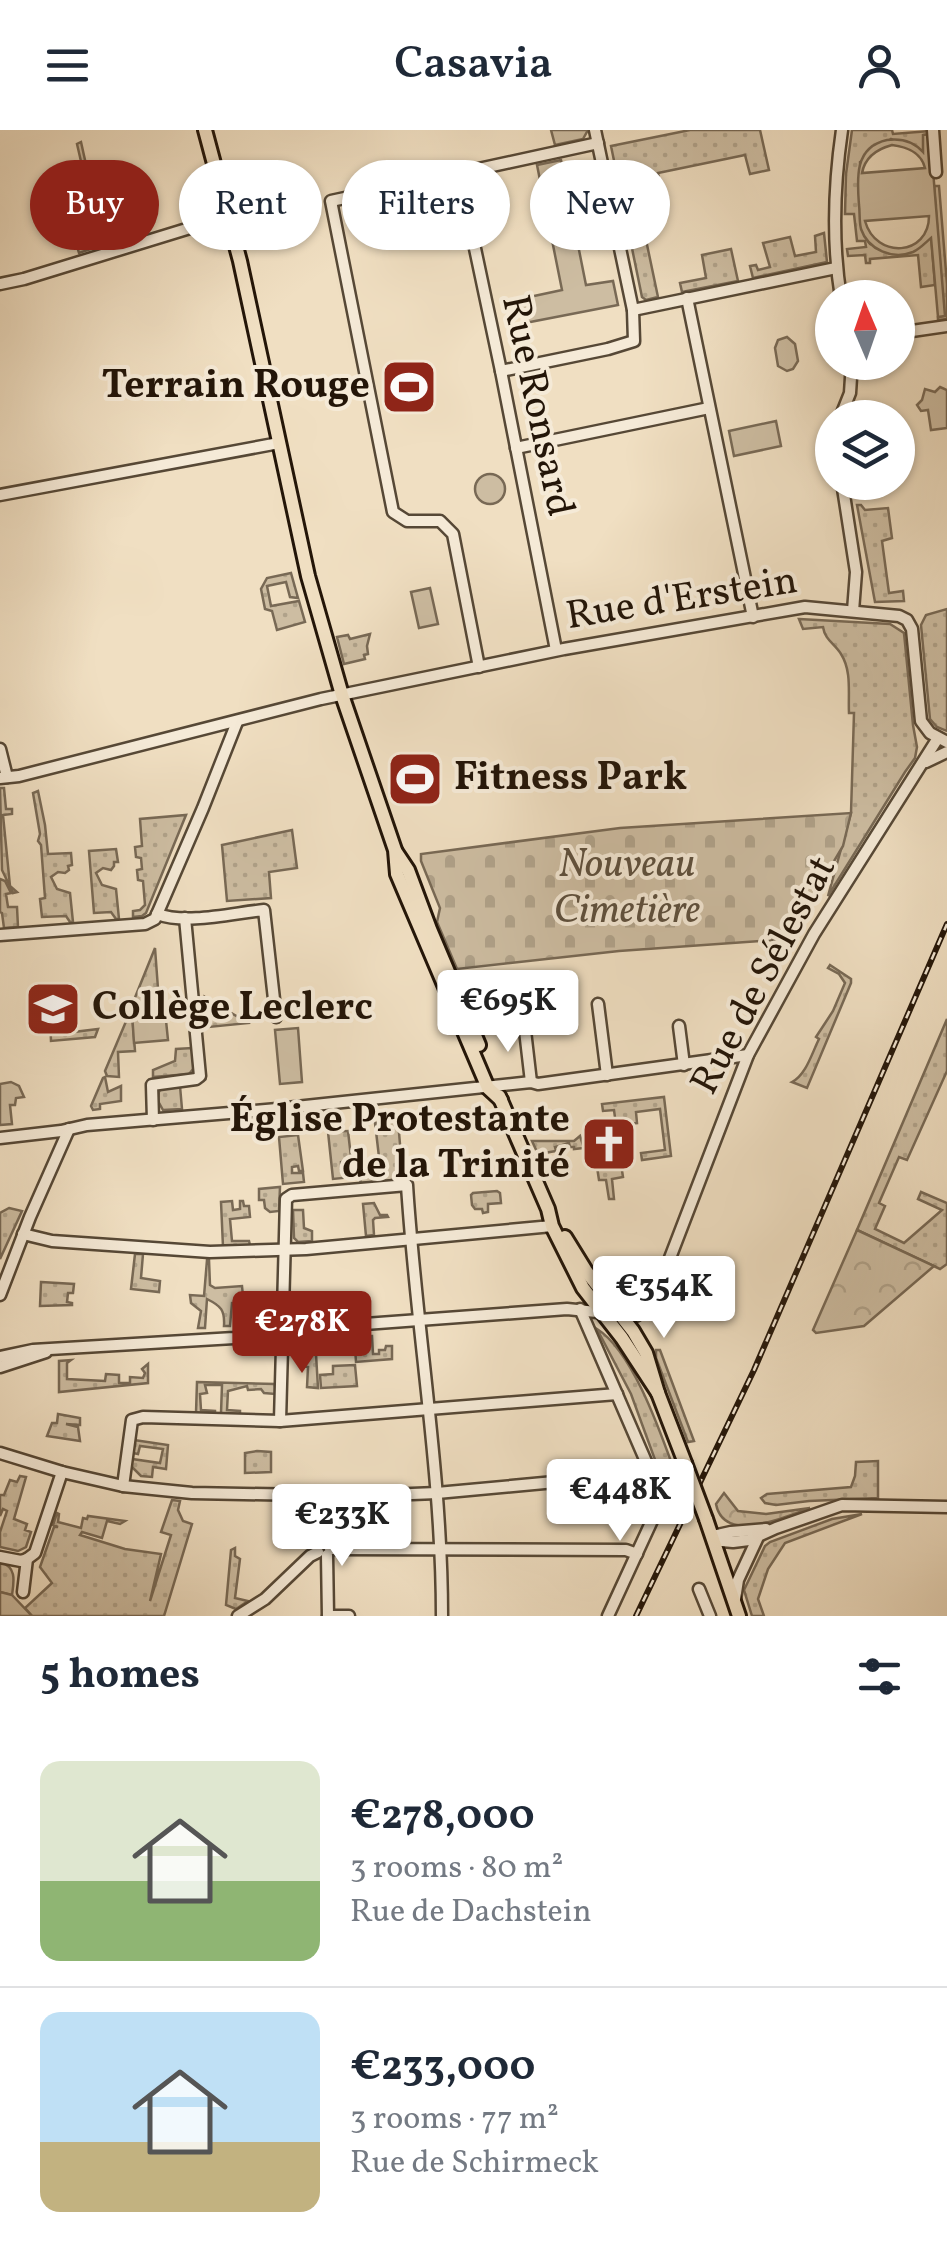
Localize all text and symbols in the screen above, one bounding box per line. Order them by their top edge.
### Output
text: Casavia [394,34,553,97]
icon: menu [40,38,95,93]
icon: person [852,38,907,93]
chip: Buy [30,160,159,250]
chip: Rent [179,160,322,250]
chip: Filters [342,160,510,250]
chip: New [530,160,670,250]
north arrow [815,280,915,380]
map controls [815,280,915,500]
street label: Rue Ronsard [485,290,587,522]
sports icon: Terrain Rouge [379,357,439,417]
place label: Terrain Rouge [102,359,370,415]
button: layers [815,400,915,500]
street label: Rue d'Erstein [562,554,802,646]
sports icon: Fitness Park [385,749,445,809]
place label: Fitness Park [454,751,687,807]
park label: Nouveau Cimetière [554,838,701,940]
street label: Rue de Sélestat [679,847,851,1105]
pin: €695K [438,970,578,1055]
school or university icon: Collège Leclerc [23,979,83,1039]
text: €695K [459,980,557,1024]
place label: Collège Leclerc [92,981,373,1037]
place label: Église Protestante de la Trinité [229,1093,570,1195]
church icon: Église Protestante de la Trinité [579,1114,639,1174]
pin: €354K [594,1256,734,1341]
text: €354K [615,1266,713,1310]
pin: €278K [232,1291,372,1376]
text: €278K [254,1301,350,1345]
pin: €448K [550,1459,690,1544]
text: €448K [569,1469,671,1513]
pin: €233K [272,1484,412,1569]
text: €233K [294,1494,390,1538]
text: 5 homes [40,1647,200,1706]
icon: filters [852,1649,907,1704]
text: €278,000 [350,1788,535,1847]
icon: home [120,1801,240,1921]
text: 3 rooms · 80 m² [350,1847,563,1891]
text: Rue de Dachstein [350,1891,592,1935]
text: €233,000 [350,2039,535,2098]
icon: home [120,2052,240,2172]
text: 3 rooms · 77 m² [350,2098,559,2142]
text: Rue de Schirmeck [350,2142,599,2186]

